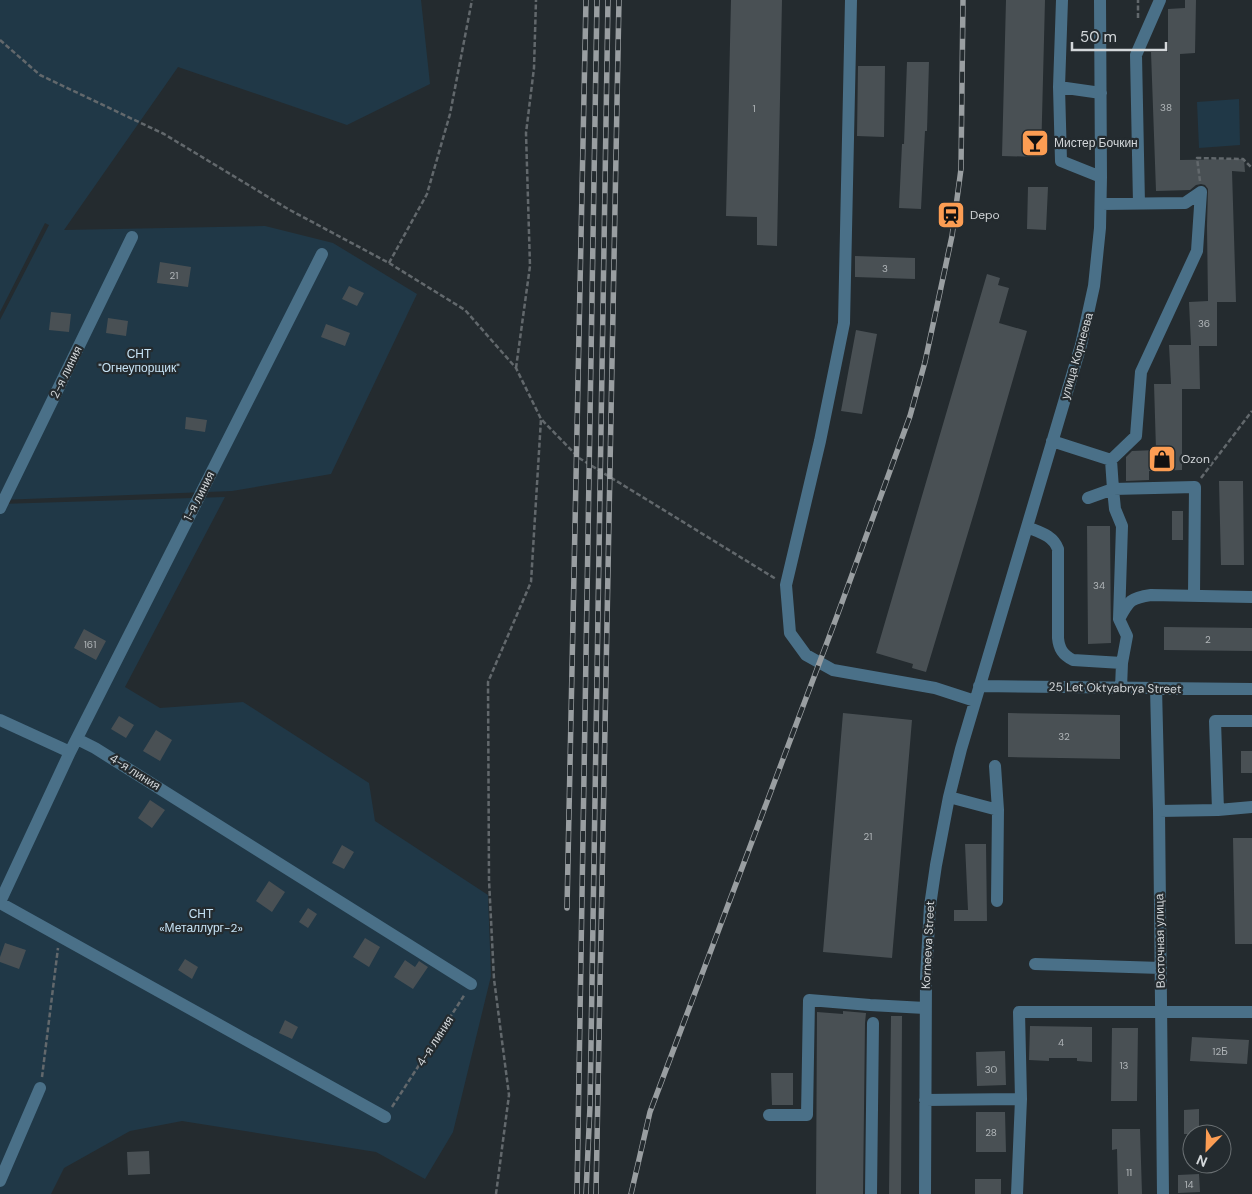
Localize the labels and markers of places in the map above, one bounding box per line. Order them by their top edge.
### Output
bar icon: Мистер Бочкин [1020,128,1050,158]
place label: Мистер Бочкин [1054,135,1138,151]
station icon: Depo [936,200,966,230]
place label: Depo [970,207,1000,223]
shop icon: Ozon [1147,444,1177,474]
place label: Ozon [1181,451,1210,467]

